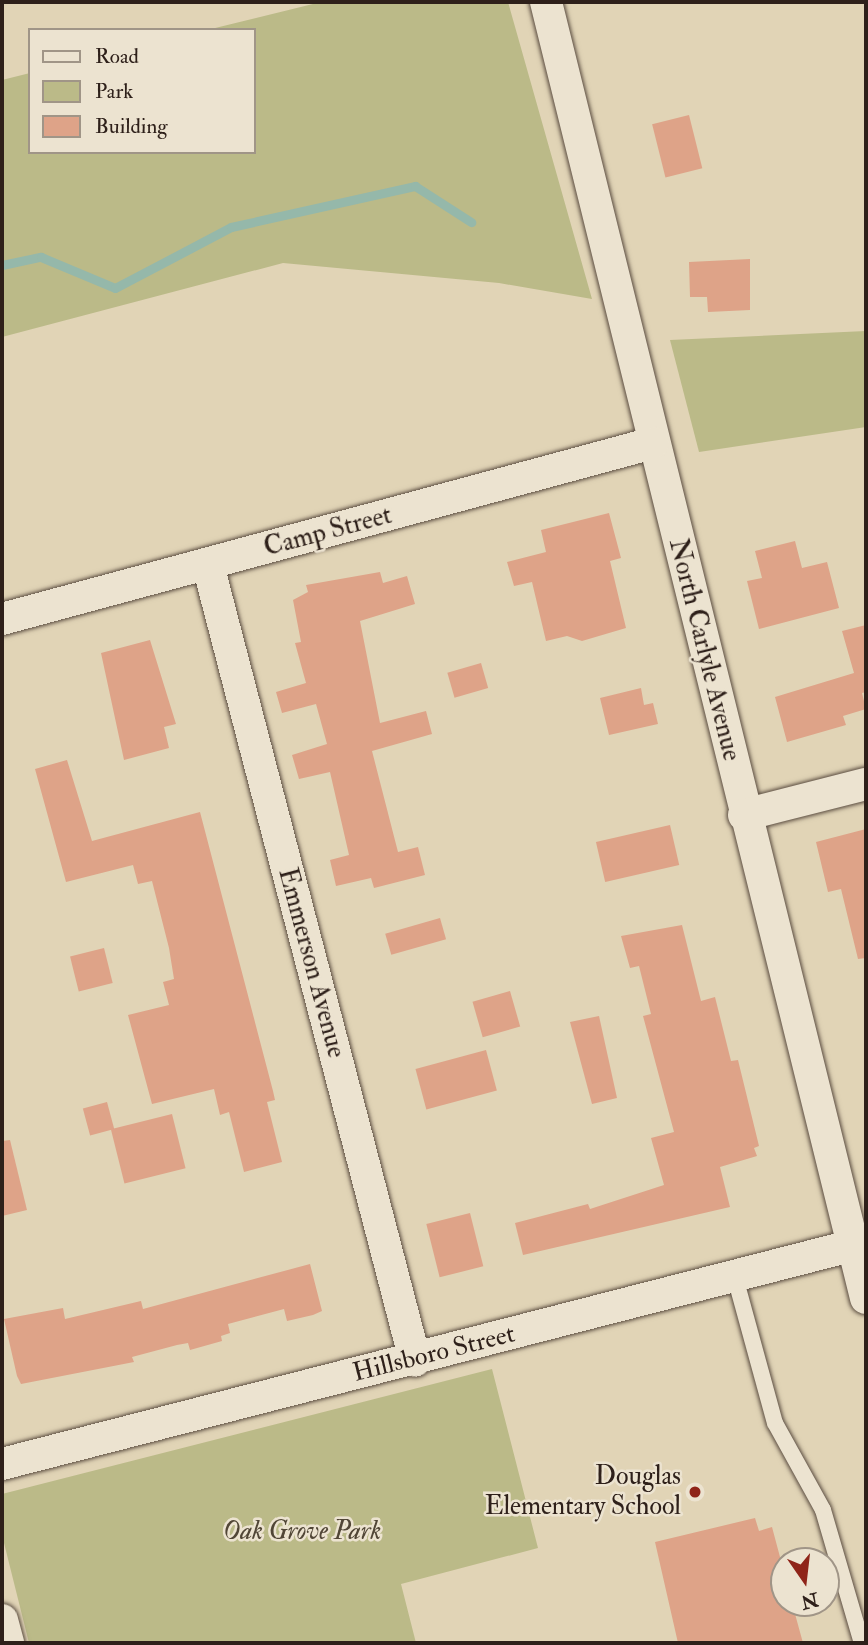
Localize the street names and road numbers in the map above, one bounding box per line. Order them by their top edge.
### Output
street label: Camp Street [261,500,395,564]
street label: North Carlyle Avenue [661,536,747,764]
street label: Emmerson Avenue [271,865,351,1061]
street label: Hillsboro Street [350,1319,518,1389]

